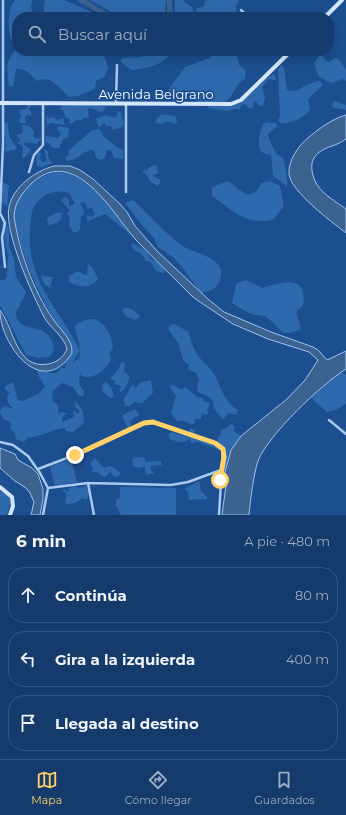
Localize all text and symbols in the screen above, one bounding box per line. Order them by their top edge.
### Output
search box [12,12,334,56]
icon: search [26,23,48,45]
text: Buscar aquí [58,25,147,44]
street label: Avenida Belgrano [98,86,214,102]
route end [66,446,84,464]
route start [211,471,229,489]
text: 6 min [16,531,66,551]
text: A pie · 480 m [244,533,330,549]
icon: ahead [17,584,39,606]
text: Continúa [55,586,127,605]
text: 80 m [295,587,329,603]
icon: left [17,648,39,670]
text: Gira a la izquierda [55,650,195,669]
text: 400 m [286,651,329,667]
icon: arrive [17,712,39,734]
text: Llegada al destino [55,714,199,733]
tab: Mapa [31,769,62,807]
tab: Cómo llegar [125,769,192,807]
tab: Guardados [254,769,315,807]

